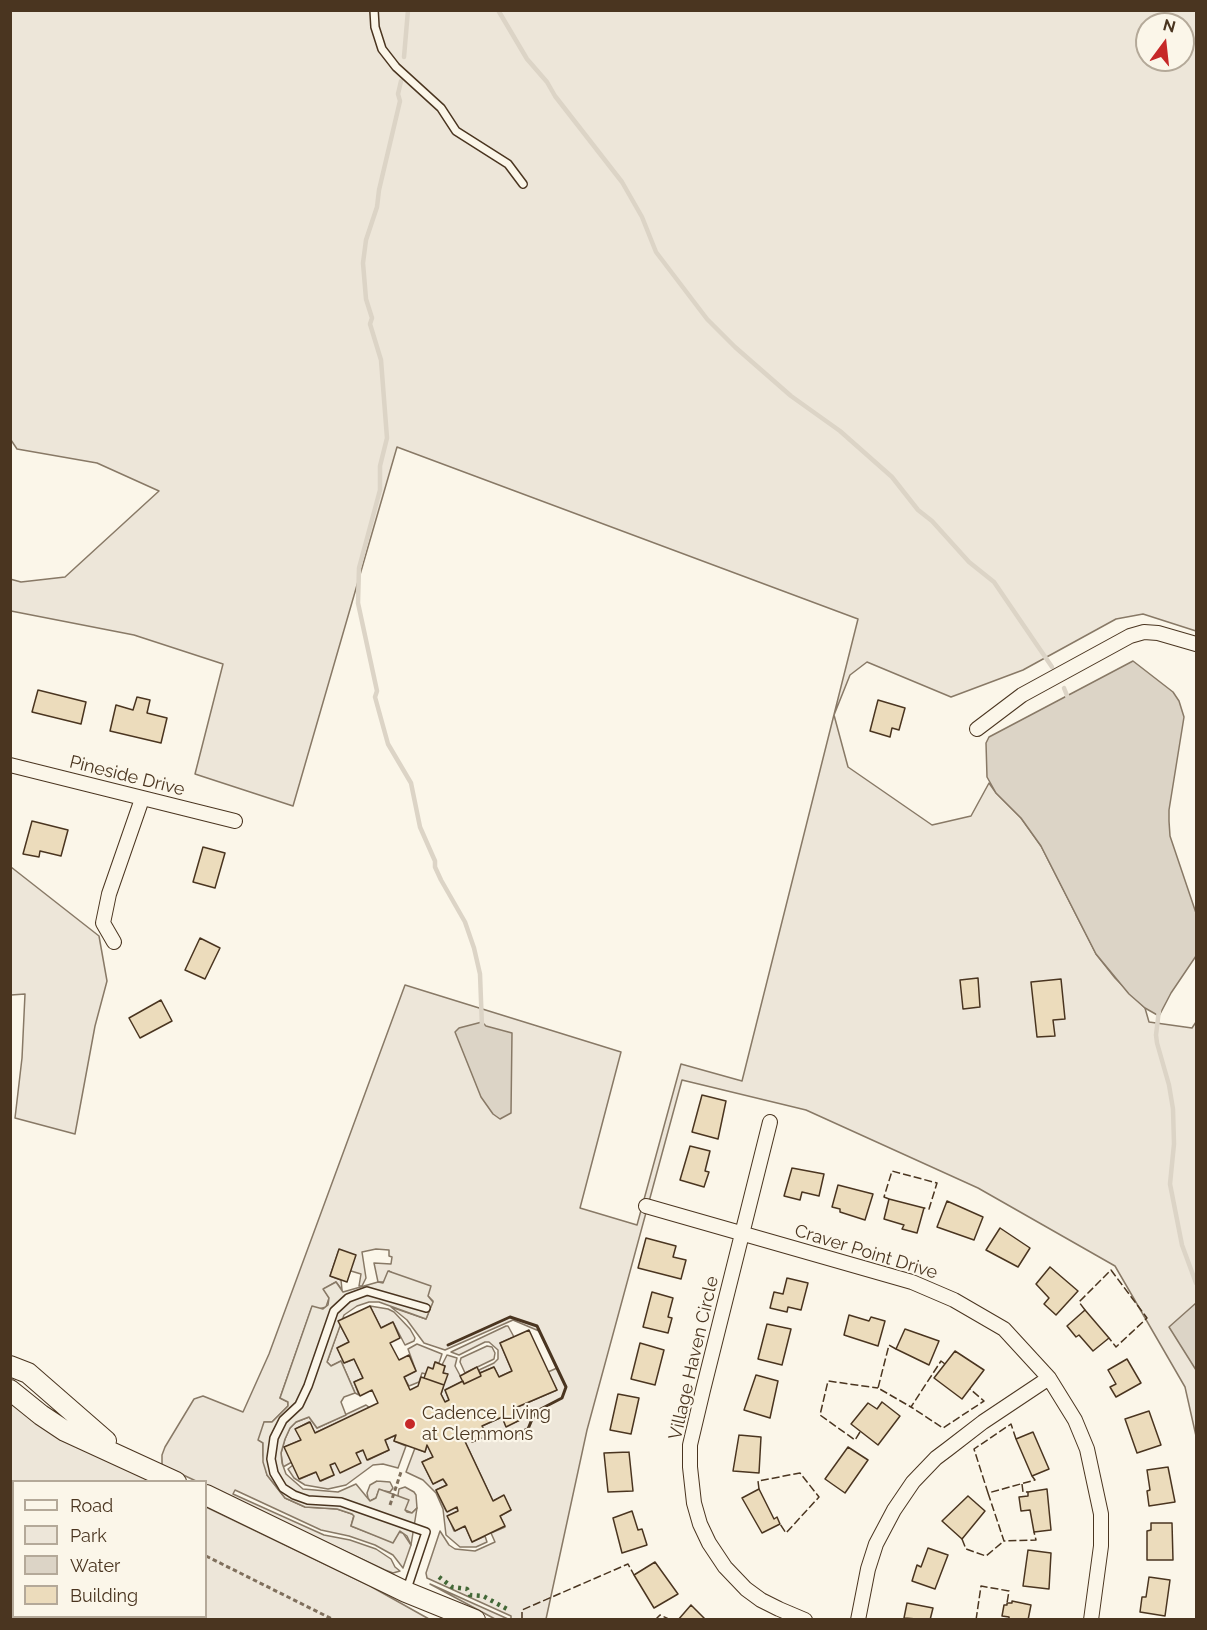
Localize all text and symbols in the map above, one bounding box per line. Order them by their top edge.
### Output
north arrow [1135,12,1195,72]
text: N [1161,15,1178,37]
street label: Pineside Drive [67,751,187,801]
street label: Craver Point Drive [792,1220,940,1284]
street label: Village Haven Circle [665,1274,723,1442]
place label: Cadence Living at Clemmons [422,1403,551,1446]
marker: Cadence Living at Clemmons [403,1417,417,1431]
legend [12,1480,207,1618]
text: Road [70,1495,113,1516]
text: Park [70,1525,107,1546]
text: Water [70,1555,120,1576]
text: Building [70,1585,138,1606]

